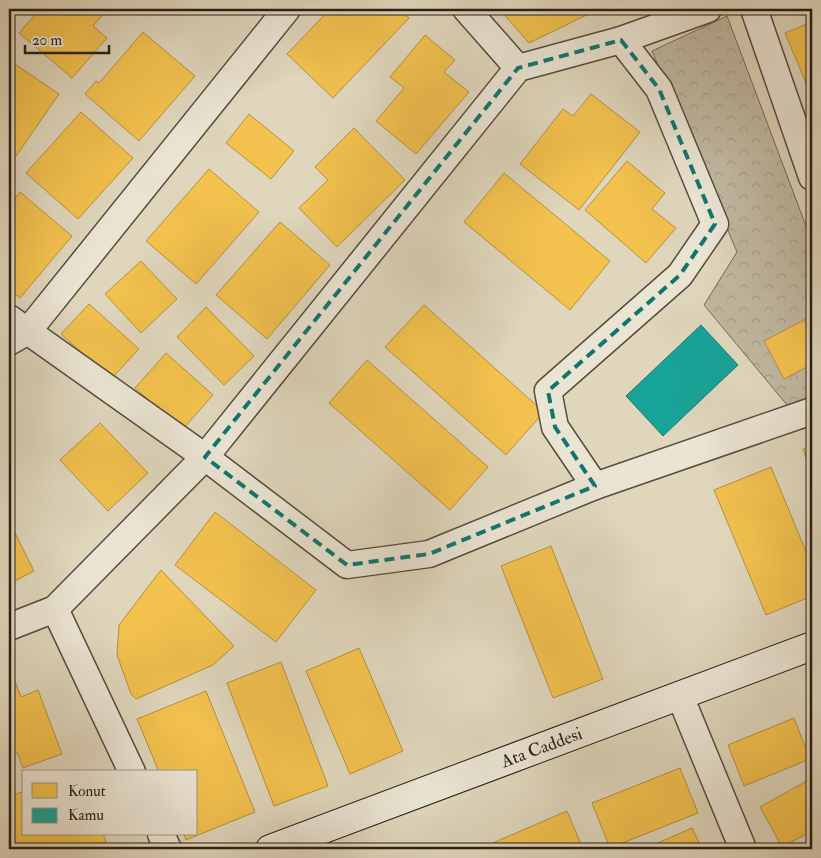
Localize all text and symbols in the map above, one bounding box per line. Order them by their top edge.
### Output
scale bar [25,22,109,54]
text: 20 m [32,31,62,50]
street label: Ata Caddesi [497,722,586,774]
legend [22,770,198,836]
text: Konut [68,782,106,801]
text: Kamu [68,806,104,825]

